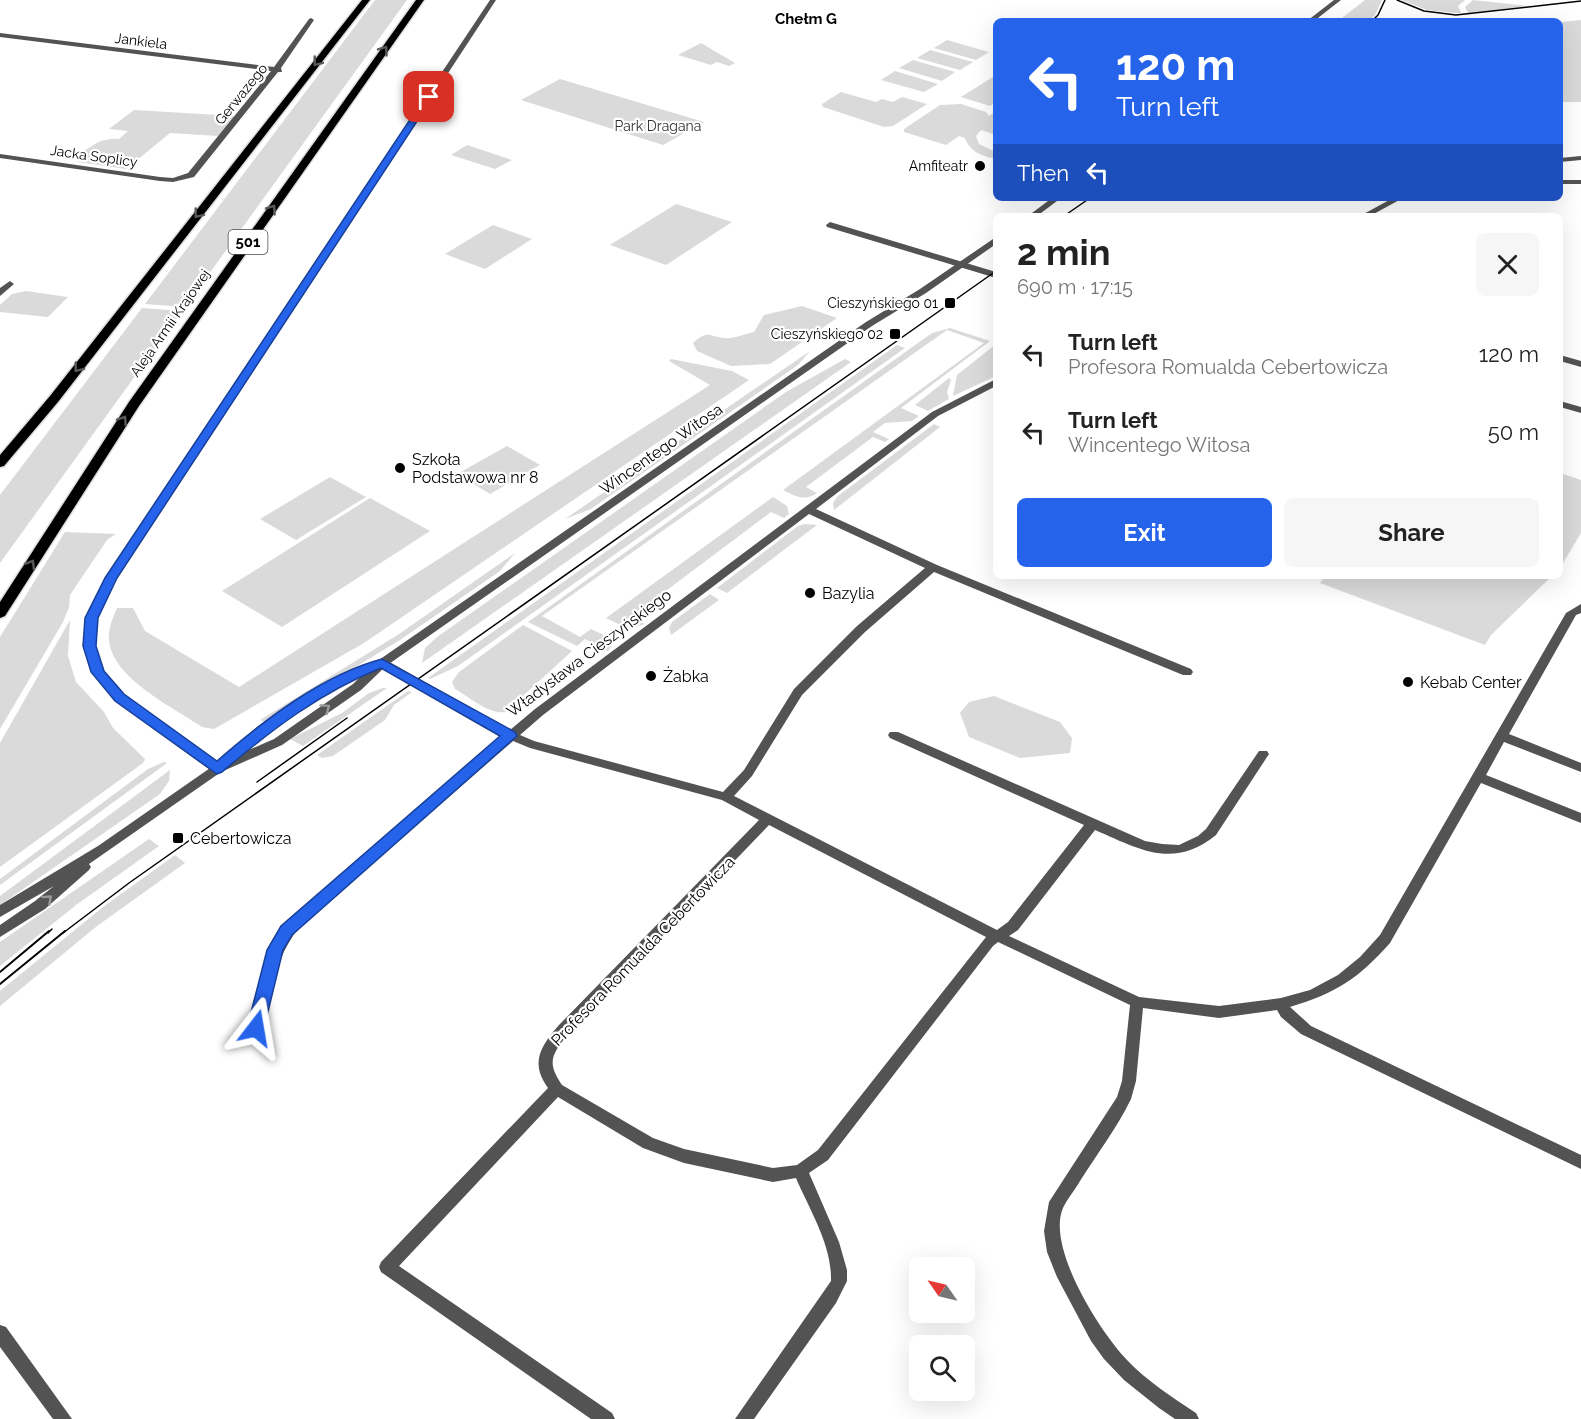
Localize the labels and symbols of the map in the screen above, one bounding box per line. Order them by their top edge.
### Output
district label: Chełm G [775,10,837,28]
street label: Jankiela [114,30,168,52]
one-way arrow [377,46,388,57]
one-way arrow [313,56,324,67]
street label: Gerwazego [212,60,270,128]
pin [403,71,454,122]
park label: Park Dragana [615,118,701,134]
street label: Jacka Soplicy [49,142,139,170]
place label: Amfiteatr [909,158,968,174]
marker: Amfiteatr [973,159,987,173]
one-way arrow [264,205,275,216]
one-way arrow [194,207,205,218]
road number: 501 [228,230,268,254]
street label: Aleja Armii Krajowej [127,266,213,380]
place label: Cieszyńskiego 01 [827,295,938,311]
marker: Cieszyńskiego 01 [943,296,957,310]
place label: Cieszyńskiego 02 [771,326,883,342]
marker: Cieszyńskiego 02 [888,327,902,341]
one-way arrow [74,361,85,372]
street label: Wincentego Witosa [596,399,726,499]
one-way arrow [116,416,127,427]
place label: Szkoła Podstawowa nr 8 [412,450,539,487]
marker: Szkoła Podstawowa nr 8 [393,461,407,475]
one-way arrow [24,560,36,570]
place label: Bazylia [822,584,874,603]
street label: Władysława Cieszyńskiego [503,585,675,721]
marker: Bazylia [803,586,817,600]
place label: Żabka [663,666,709,686]
marker: Żabka [644,669,658,683]
place label: Kebab Center [1420,673,1522,692]
marker: Kebab Center [1401,675,1415,689]
one-way arrow [320,704,331,715]
place label: Cebertowicza [190,829,292,848]
marker: Cebertowicza [171,831,185,845]
street label: Profesora Romualda Cebertowicza [547,852,739,1050]
one-way arrow [41,895,51,906]
position arrow [224,996,288,1060]
north arrow [909,1257,975,1323]

